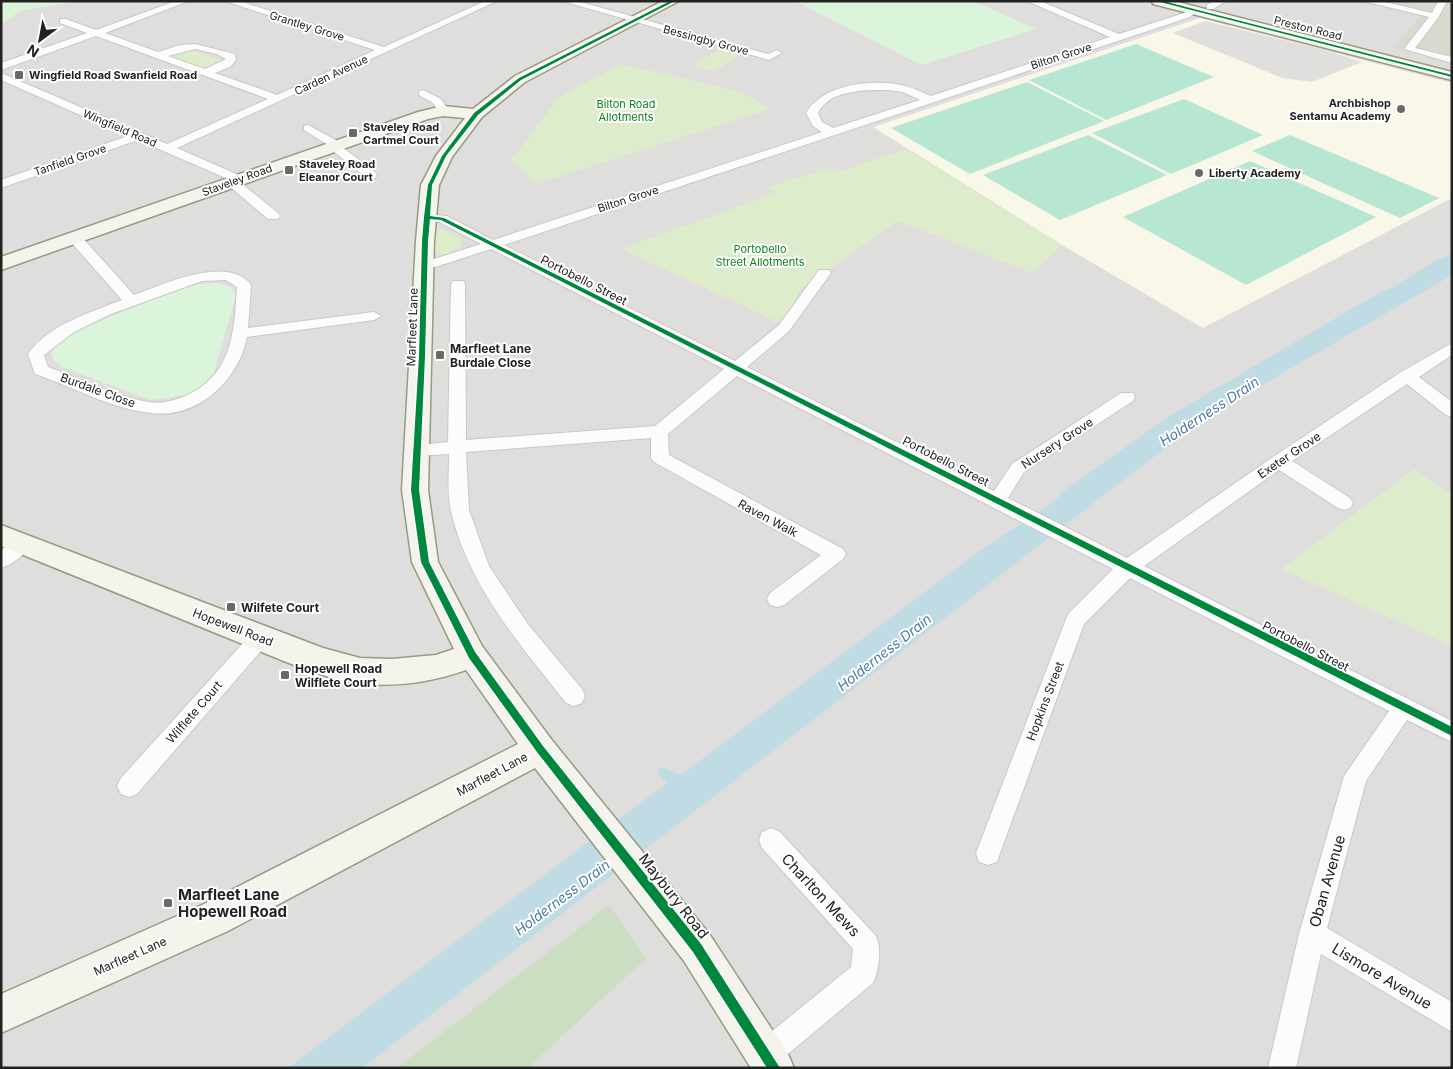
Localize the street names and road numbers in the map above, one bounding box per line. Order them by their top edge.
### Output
street label: Grantley Grove [268,8,346,44]
street label: Preston Road [1273,13,1343,43]
street label: Bessingby Grove [662,22,750,58]
street label: Bilton Grove [1029,40,1093,72]
street label: Carden Avenue [292,52,370,98]
street label: Wingfield Road [81,106,159,150]
street label: Tanfield Grove [32,141,108,179]
street label: Staveley Road [200,161,274,199]
street label: Bilton Grove [596,183,660,215]
street label: Portobello Street [538,252,630,308]
street label: Marfleet Lane [403,287,421,367]
street label: Burdale Close [58,369,138,411]
street label: Nursery Grove [1018,414,1096,472]
street label: Exeter Grove [1255,428,1323,482]
street label: Portobello Street [900,433,992,489]
street label: Raven Walk [735,496,801,540]
street label: Hopewell Road [191,605,275,649]
street label: Portobello Street [1260,618,1352,674]
street label: Hopkins Street [1023,659,1067,743]
street label: Wilflete Court [163,678,225,746]
street label: Marfleet Lane [454,749,530,799]
street label: Oban Avenue [1305,833,1349,929]
street label: Charlton Mews [778,849,864,941]
street label: Maybury Road [635,850,713,942]
street label: Marfleet Lane [91,933,169,979]
street label: Lismore Avenue [1329,939,1435,1013]

